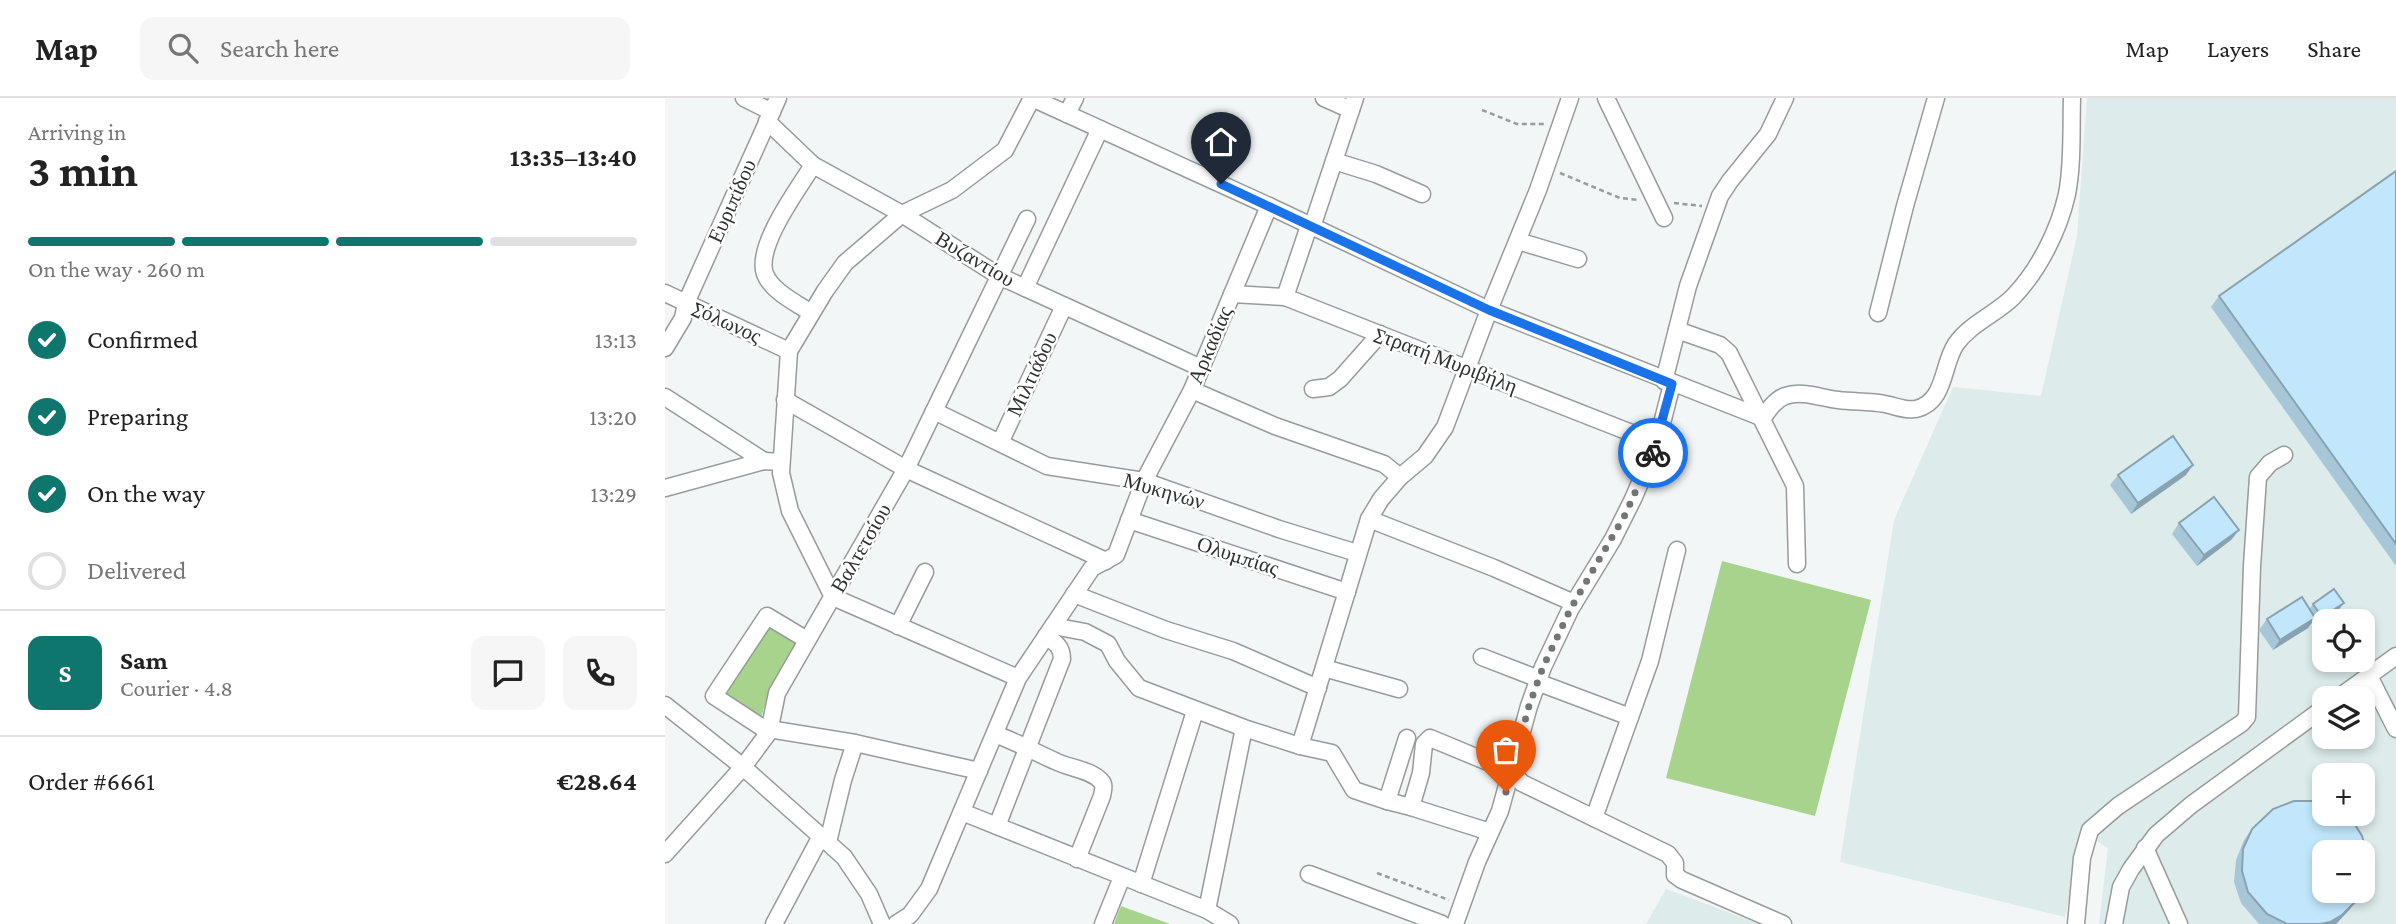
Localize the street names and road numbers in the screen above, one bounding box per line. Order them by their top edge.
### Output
street label: Ευριπίδου [703,156,761,246]
street label: Βυζαντίου [931,226,1019,292]
street label: Σόλωνος [689,296,766,349]
street label: Αρκαδίας [1183,302,1237,387]
street label: Στρατή Μυριβήλη [1371,322,1521,398]
street label: Μιλτιάδου [1002,328,1062,420]
street label: Μυκηνών [1121,468,1207,514]
street label: Βαλτετσίου [826,499,896,597]
street label: Ολυμπίας [1194,532,1283,581]

